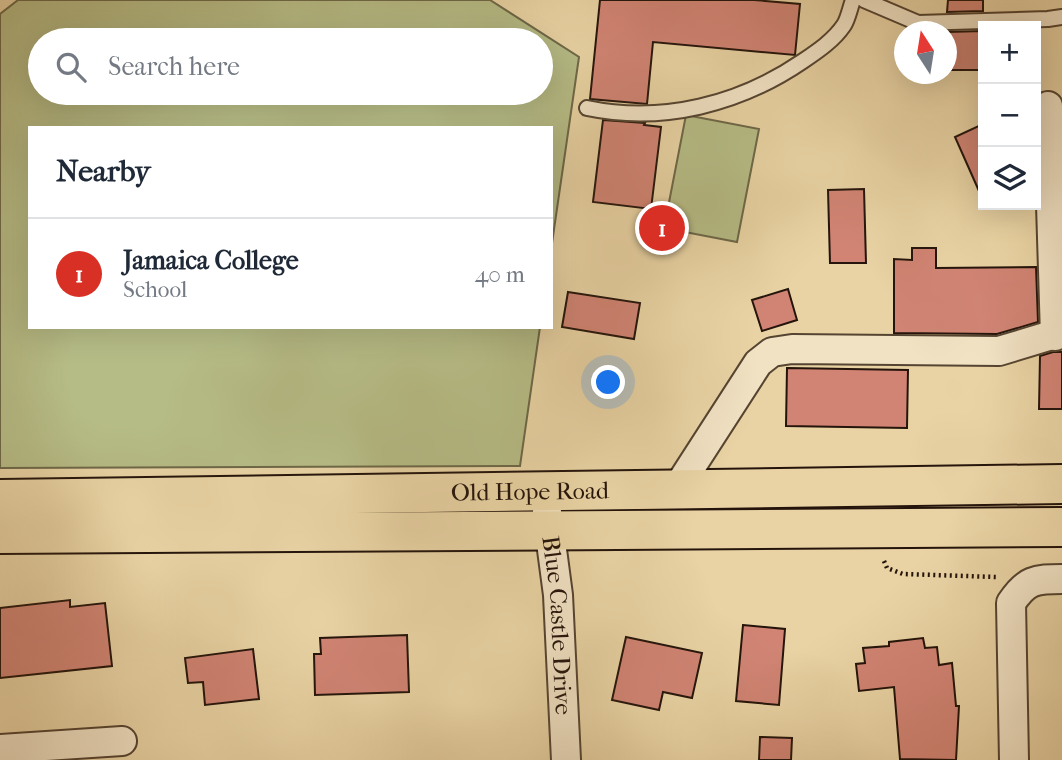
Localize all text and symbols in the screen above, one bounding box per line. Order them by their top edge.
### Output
north arrow [894,21,957,84]
map controls [978,21,1041,210]
button: + [978,21,1041,84]
search box [28,28,553,105]
icon: search [52,48,90,86]
text: Search here [108,51,240,82]
button: − [978,84,1041,147]
button: layers [978,147,1041,210]
text: Nearby [56,154,151,189]
pin: 1 [639,202,685,254]
text: Jamaica College [123,245,299,276]
text: 1 [75,261,83,288]
text: 40 m [475,261,525,288]
text: School [123,276,187,303]
your location [591,365,625,399]
street label: Old Hope Road [451,476,610,507]
street label: Blue Castle Drive [536,534,578,716]

